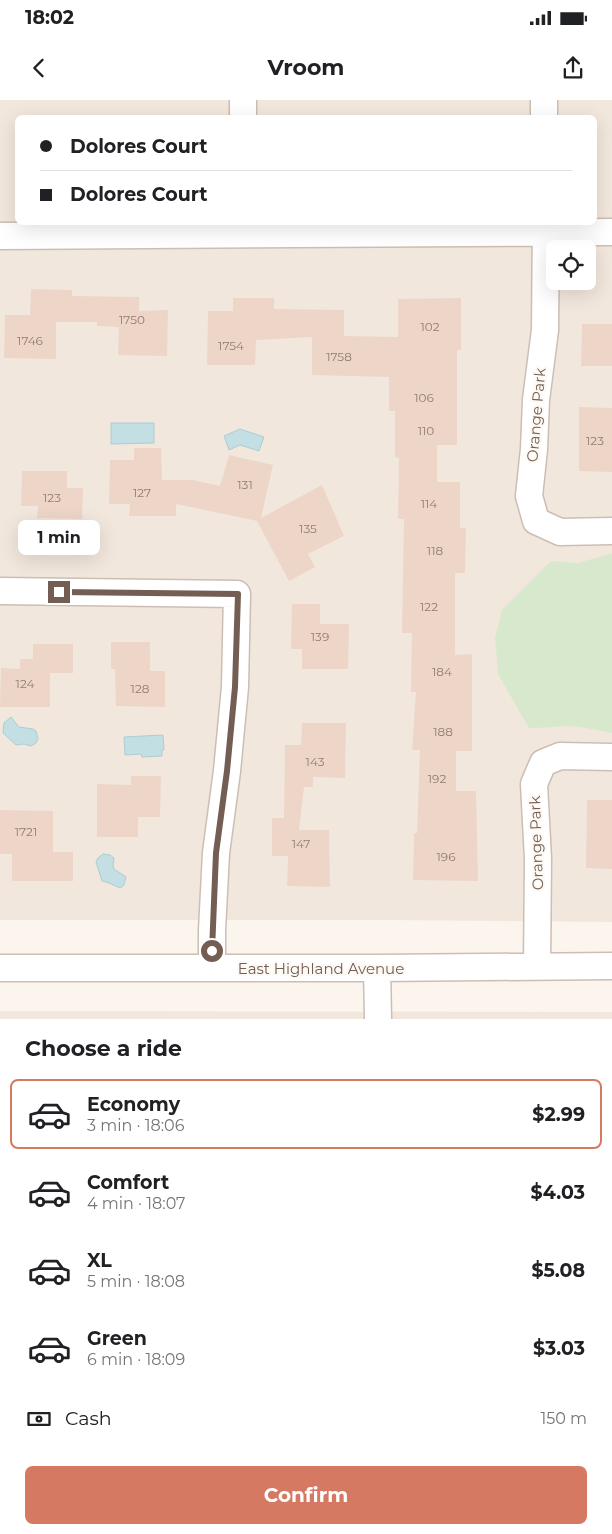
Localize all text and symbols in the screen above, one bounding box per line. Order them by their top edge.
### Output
text: 18:02 [25,6,74,29]
icon: back [25,54,53,82]
text: Vroom [268,54,344,81]
icon: share [559,54,587,82]
text: Dolores Court [70,135,207,158]
text: Dolores Court [70,183,207,206]
map controls [546,240,596,290]
button: locate [546,240,596,290]
house number: 1750 [119,312,145,327]
house number: 102 [420,319,440,334]
house number: 1746 [17,333,43,348]
house number: 1754 [218,338,244,353]
house number: 1758 [326,349,352,364]
street label: Orange Park [522,367,550,463]
house number: 106 [414,390,434,405]
house number: 110 [418,423,434,438]
house number: 123 [586,433,604,448]
house number: 131 [237,477,253,492]
house number: 127 [133,485,151,500]
house number: 123 [43,490,61,505]
house number: 114 [421,496,437,511]
callout: 1 min [18,520,100,554]
house number: 135 [299,521,317,536]
text: 1 min [37,528,81,547]
house number: 118 [427,543,444,558]
route end [48,581,70,603]
house number: 122 [420,599,438,614]
house number: 139 [311,629,329,644]
house number: 184 [432,664,452,679]
house number: 124 [16,676,34,691]
house number: 128 [131,681,150,696]
house number: 188 [433,724,453,739]
house number: 143 [306,754,325,769]
house number: 192 [428,771,446,786]
street label: Orange Park [525,795,547,891]
house number: 1721 [15,824,37,839]
house number: 147 [292,836,310,851]
house number: 196 [437,849,455,864]
route start [201,940,223,962]
street label: East Highland Avenue [238,959,404,978]
text: Choose a ride [25,1035,182,1062]
icon: car [27,1092,72,1137]
text: Economy [87,1093,180,1116]
text: $2.99 [532,1103,585,1126]
text: 3 min · 18:06 [87,1116,184,1135]
icon: car [27,1170,72,1215]
text: Comfort [87,1171,169,1194]
text: $4.03 [531,1181,585,1204]
text: 4 min · 18:07 [87,1194,186,1213]
icon: car [27,1248,72,1293]
text: XL [87,1249,112,1272]
text: $5.08 [531,1259,585,1282]
text: 5 min · 18:08 [87,1272,185,1291]
icon: car [27,1326,72,1371]
text: Green [87,1327,147,1350]
text: $3.03 [533,1337,585,1360]
text: 6 min · 18:09 [87,1350,185,1369]
icon: cash [25,1405,53,1433]
text: Cash [65,1407,112,1430]
text: 150 m [540,1409,587,1428]
button: Confirm [25,1466,587,1524]

